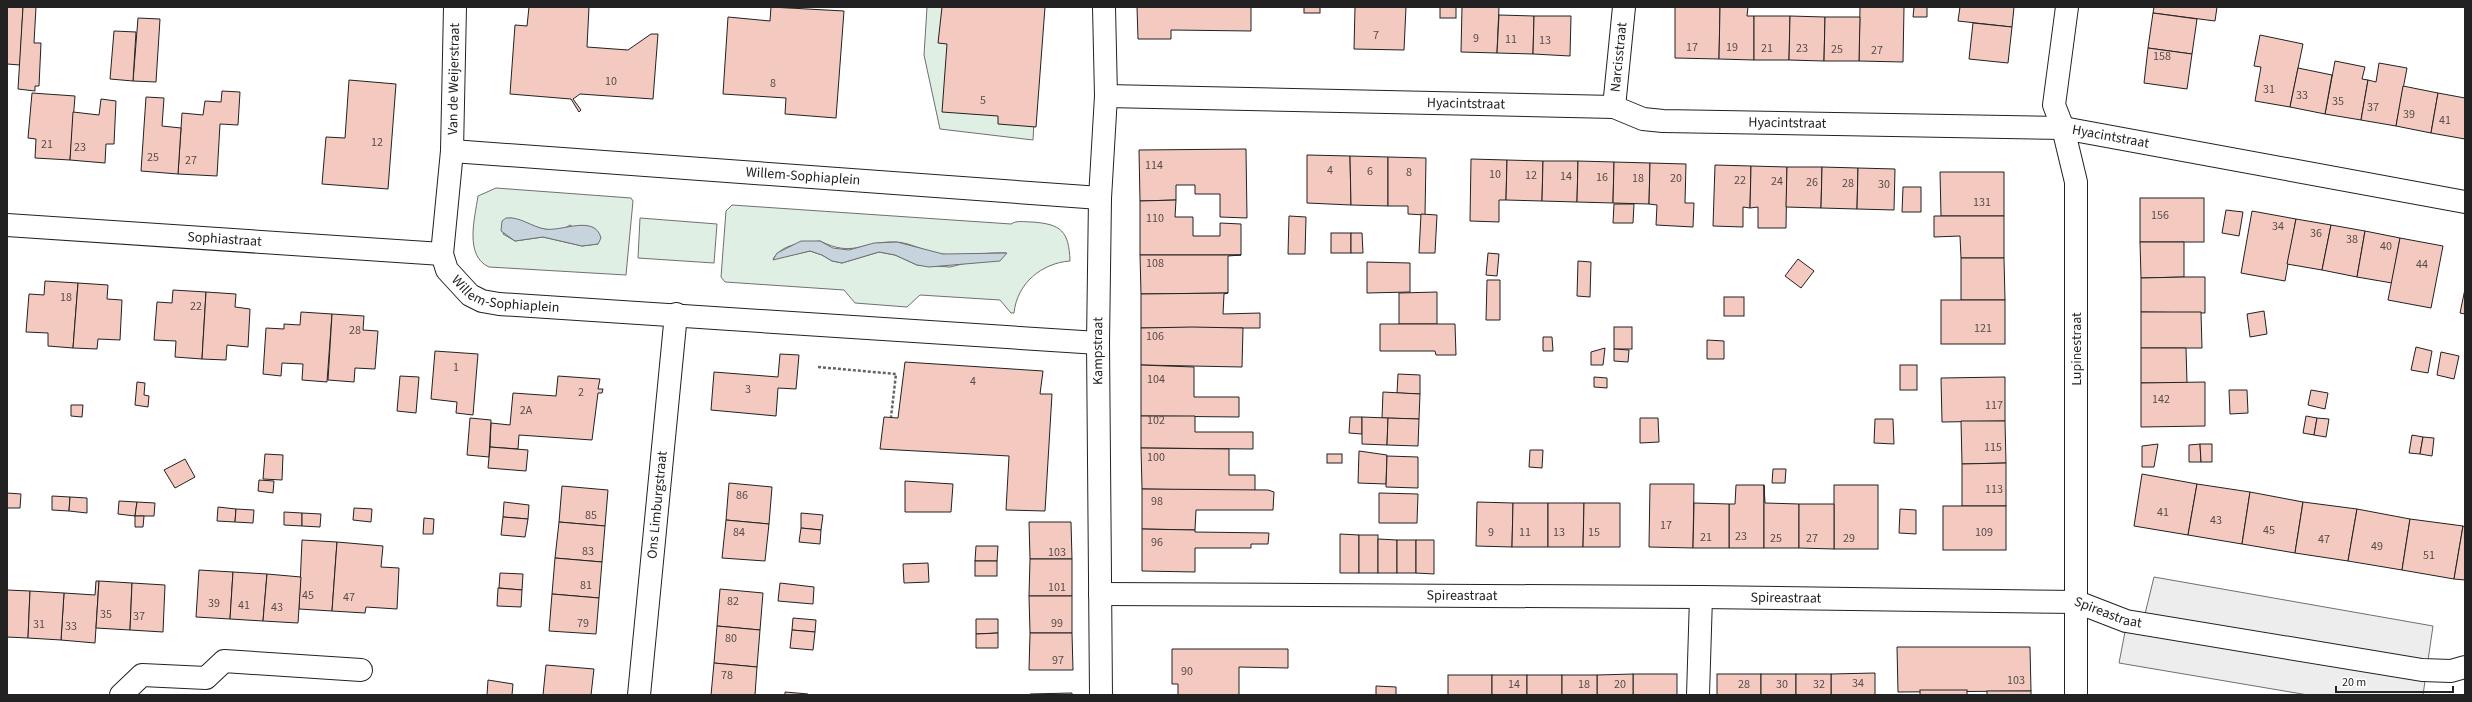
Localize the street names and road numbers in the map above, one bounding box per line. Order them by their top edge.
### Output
street label: Narcisstraat [1606,21,1632,93]
street label: Van de Weijerstraat [443,23,465,135]
street label: Hyacintstraat [1427,93,1505,115]
street label: Hyacintstraat [1748,112,1827,134]
street label: Hyacintstraat [2070,120,2151,154]
street label: Willem-Sophiaplein [745,162,861,191]
street label: Sophiastraat [187,227,263,252]
street label: Willem-Sophiaplein [447,271,560,318]
street label: Lupinestraat [2067,312,2087,386]
street label: Kampstraat [1088,317,1108,385]
street label: Ons Limburgstraat [642,450,673,560]
street label: Spireastraat [1427,586,1498,606]
street label: Spireastraat [1750,588,1822,609]
street label: Spireastraat [2071,592,2143,633]

